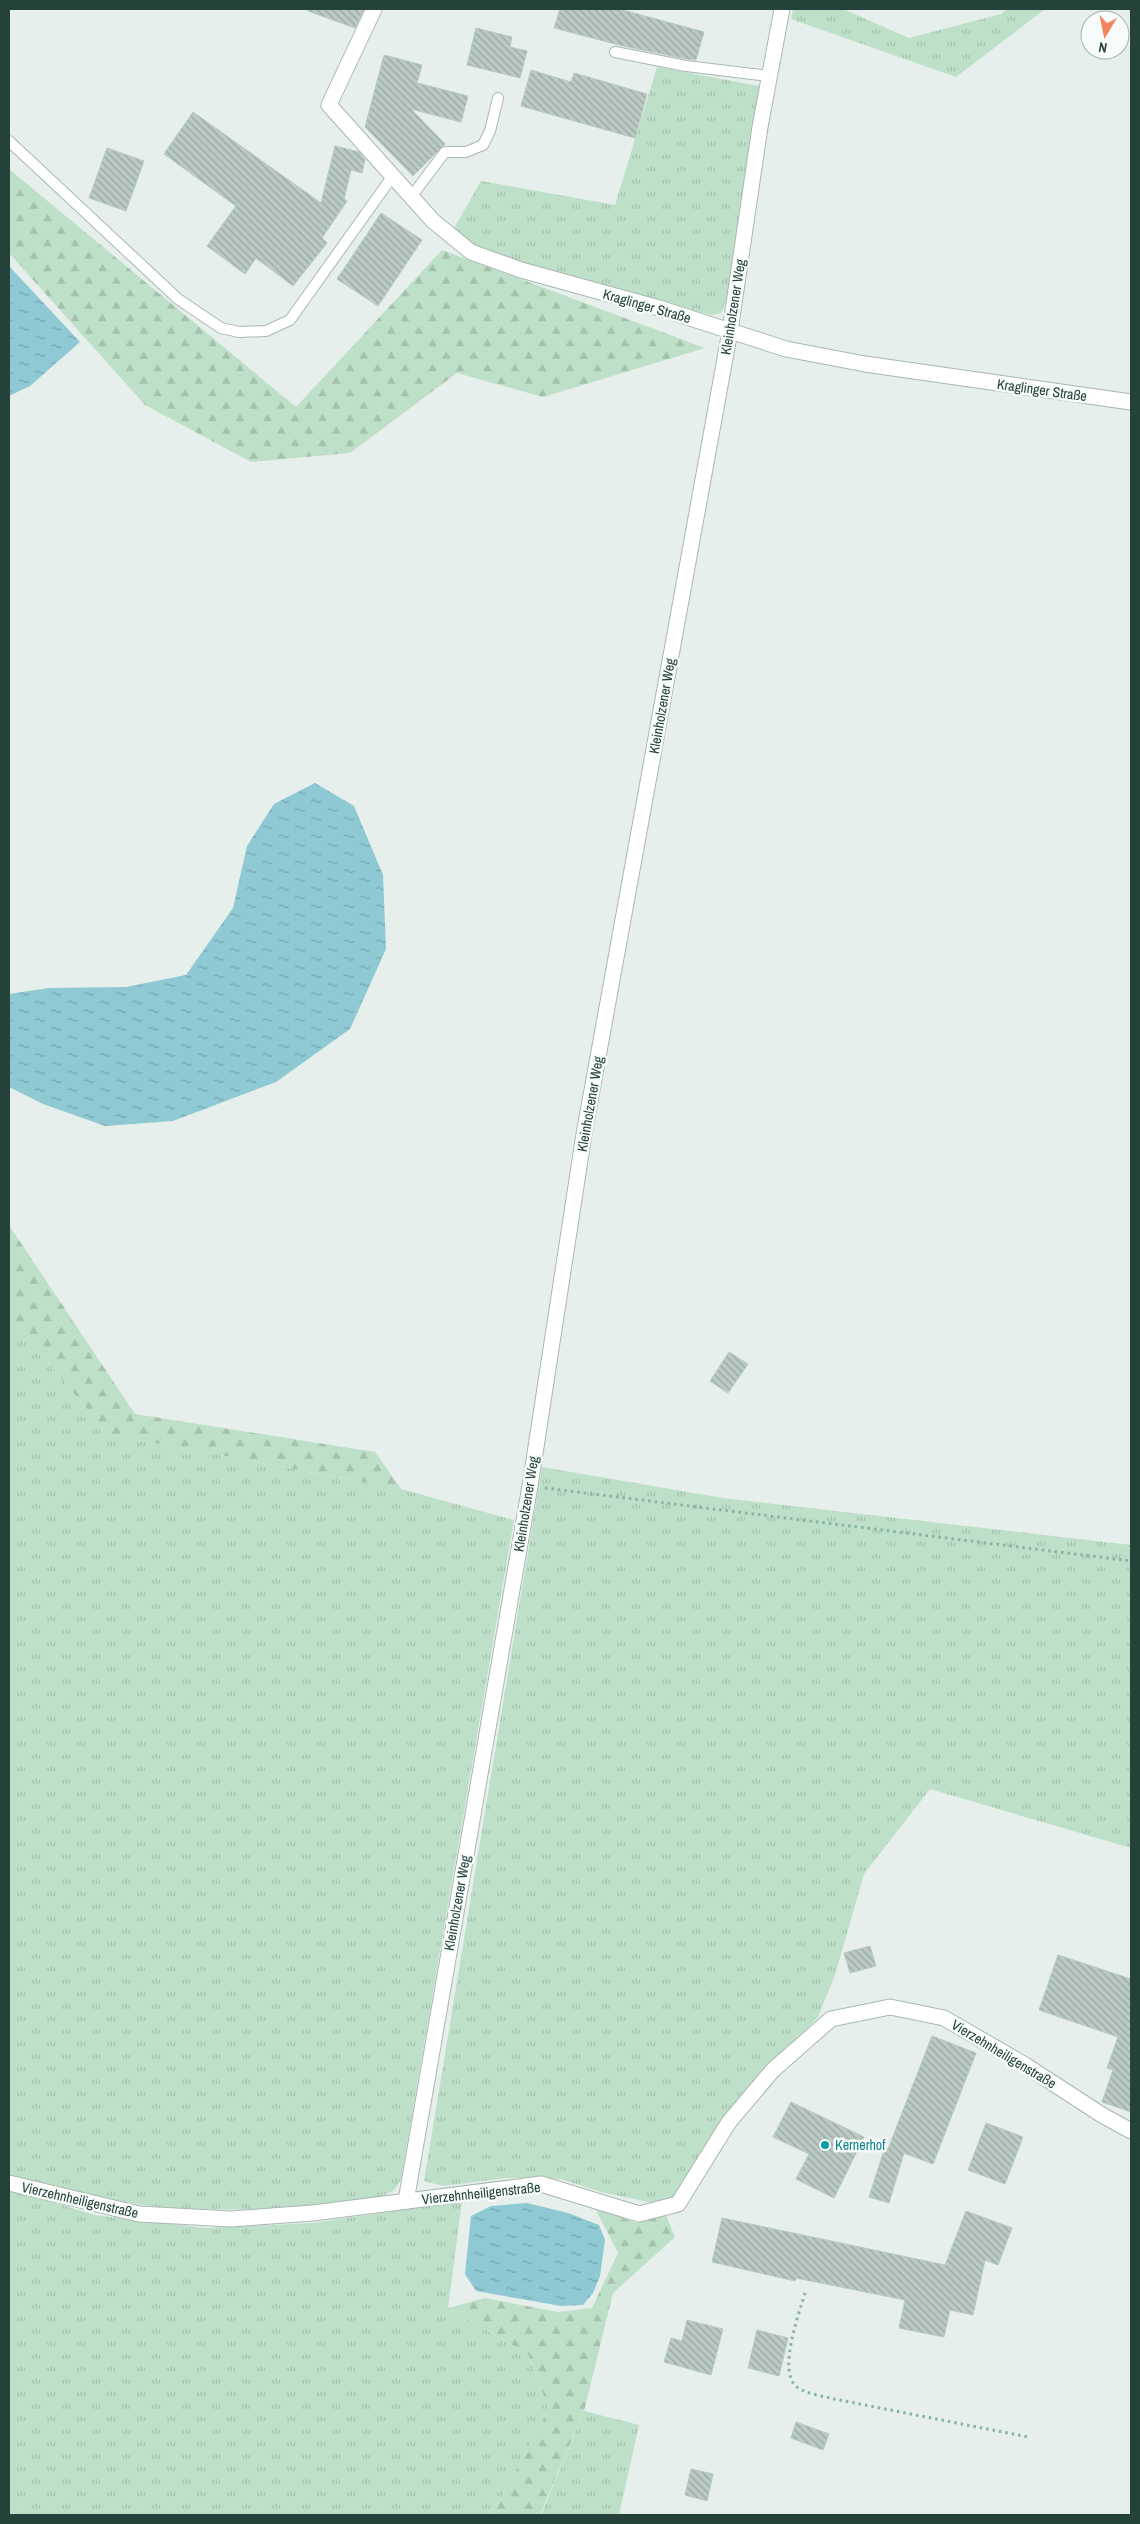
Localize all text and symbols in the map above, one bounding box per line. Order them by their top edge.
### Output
north arrow [1080,10,1130,60]
text: N [1097,38,1108,57]
street label: Kleinholzener Weg [717,257,750,356]
street label: Kraglinger Straße [601,285,693,327]
street label: Kraglinger Straße [996,375,1088,405]
street label: Kleinholzener Weg [645,656,679,755]
street label: Kleinholzener Weg [573,1054,607,1153]
street label: Kleinholzener Weg [510,1454,543,1553]
street label: Kleinholzener Weg [440,1853,474,1952]
street label: Vierzehnheiligenstraße [948,2016,1060,2092]
place label: Kernerhof [835,2136,886,2154]
marker: Kernerhof [819,2139,831,2151]
street label: Vierzehnheiligenstraße [20,2178,140,2222]
street label: Vierzehnheiligenstraße [421,2178,541,2208]

